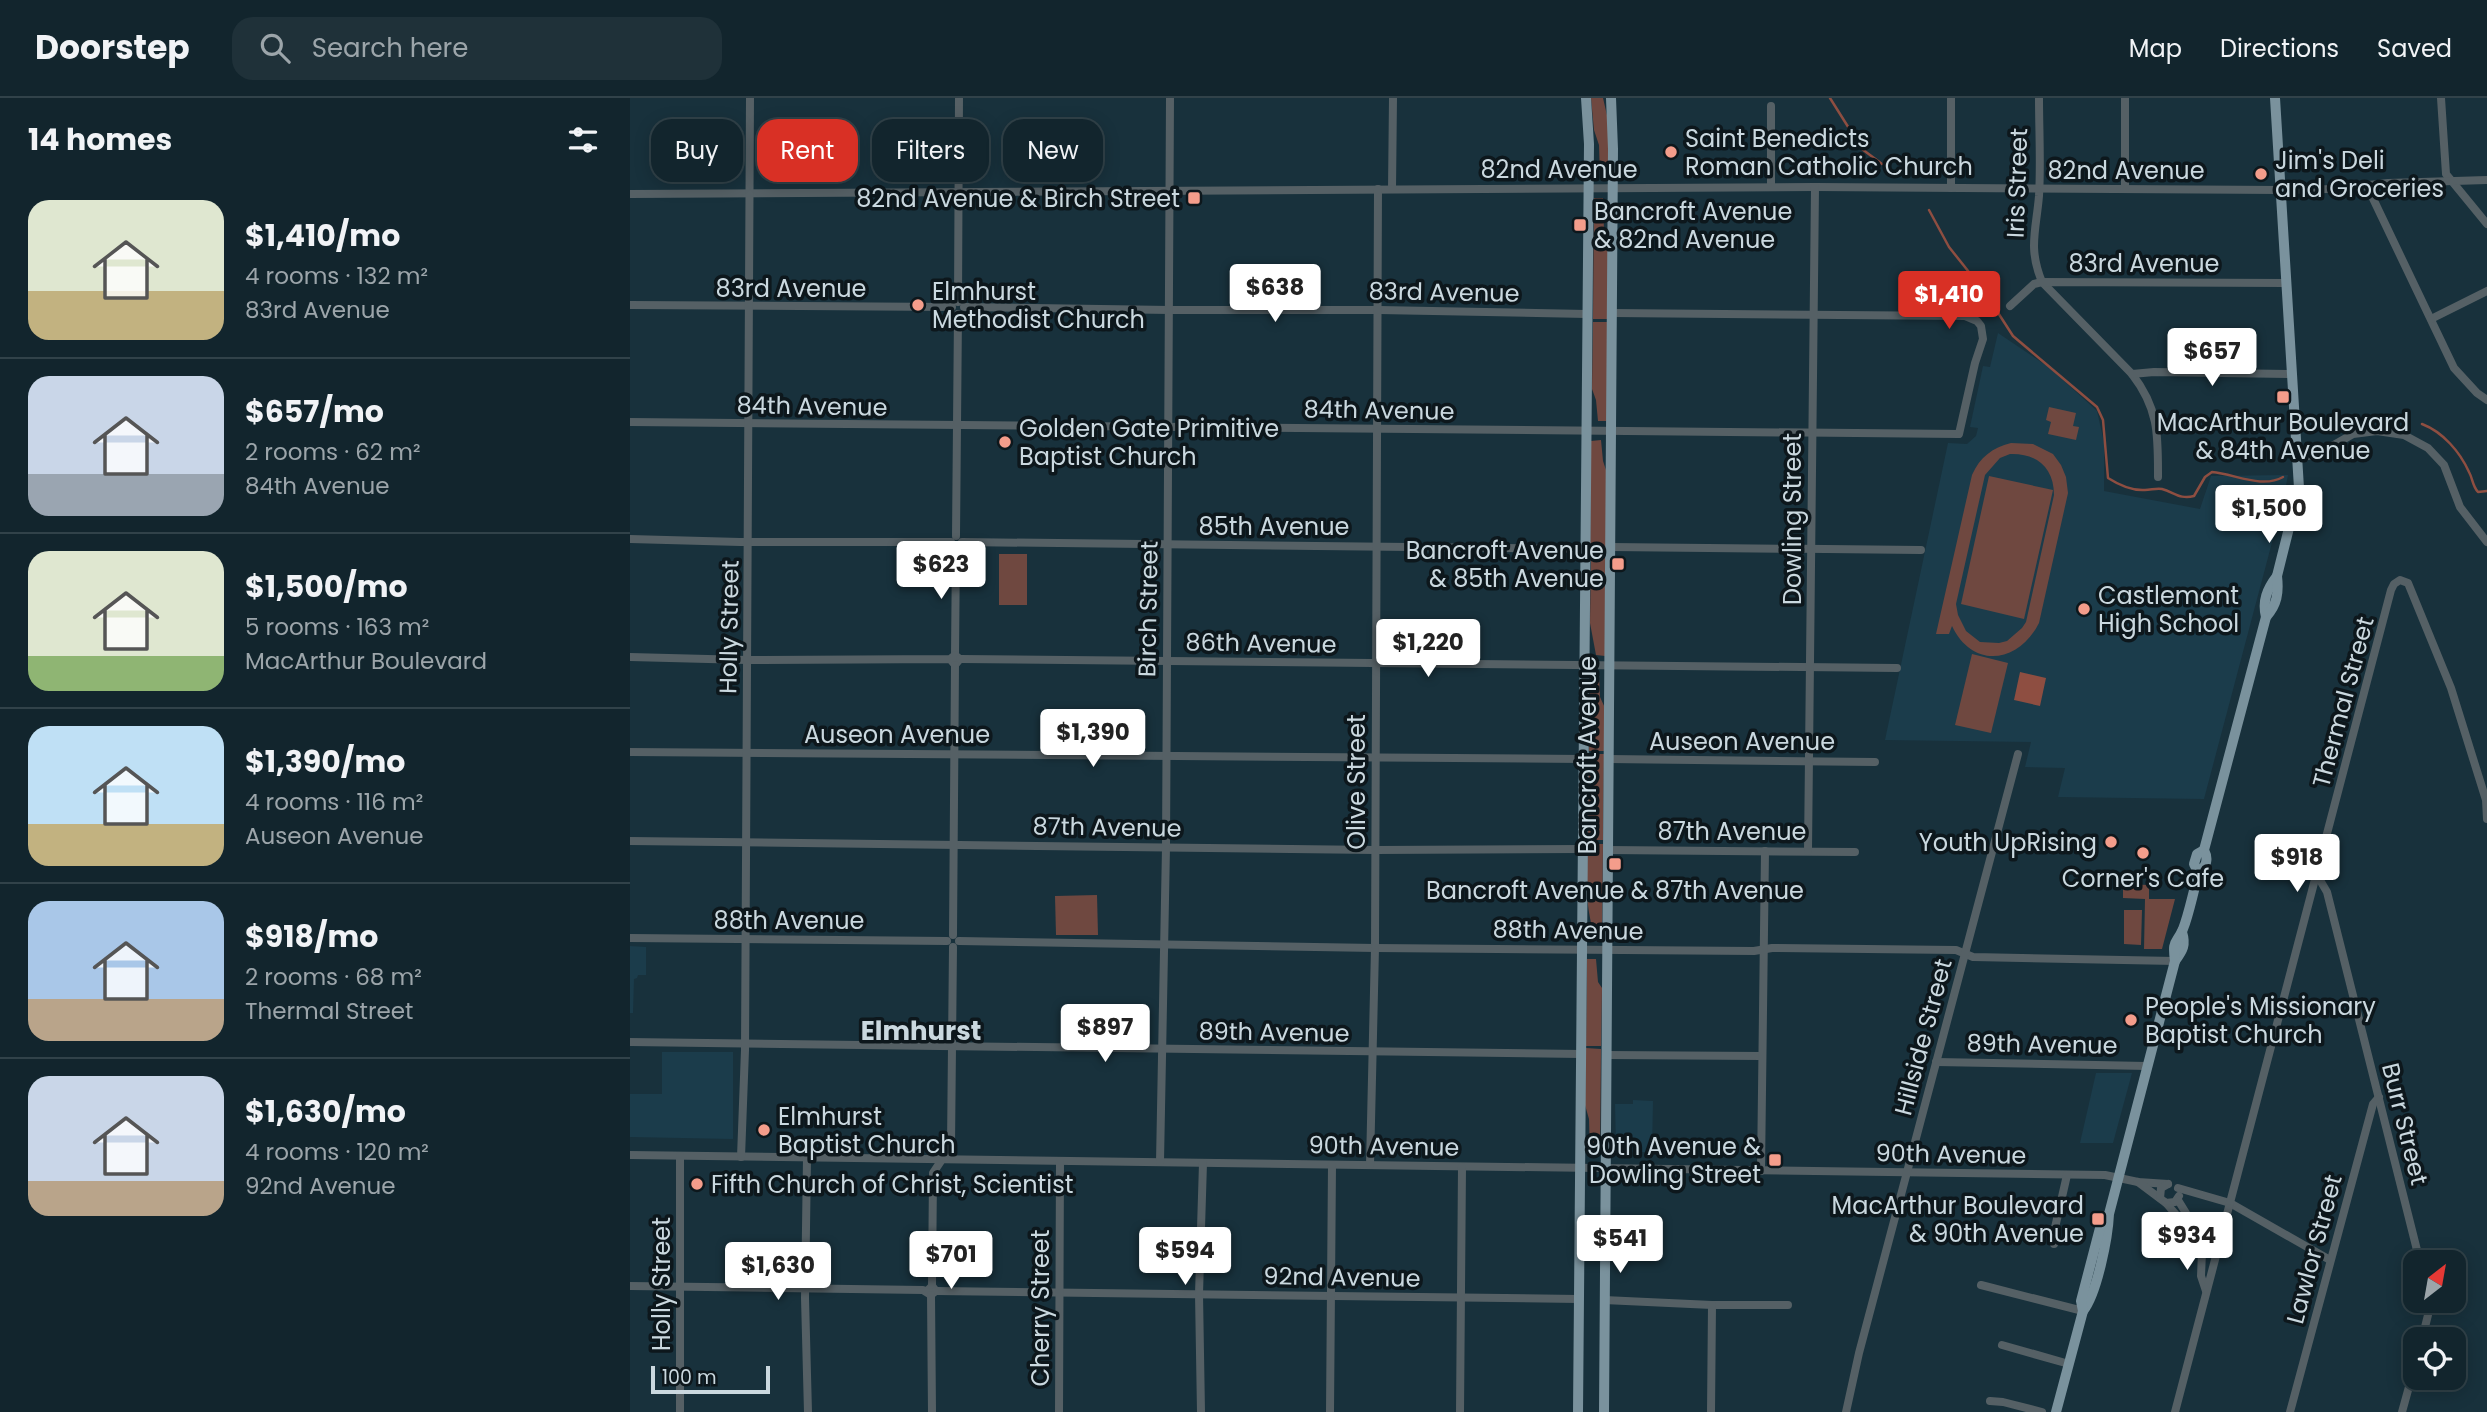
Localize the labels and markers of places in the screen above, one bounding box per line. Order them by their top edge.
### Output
place label: Saint Benedicts Roman Catholic Church [1685,122,1973,183]
marker: Saint Benedicts Roman Catholic Church [1663,144,1679,160]
place label: Jim's Deli and Groceries [2275,144,2444,205]
marker: Jim's Deli and Groceries [2253,166,2269,182]
place label: 82nd Avenue & Birch Street [856,182,1180,215]
marker: 82nd Avenue & Birch Street [1186,190,1202,206]
place label: Bancroft Avenue & 82nd Avenue [1594,195,1792,256]
marker: Bancroft Avenue & 82nd Avenue [1572,217,1588,233]
pin: $638 [1234,264,1316,324]
pin: $1,410 [1892,272,2006,331]
place label: Elmhurst Methodist Church [932,275,1145,336]
marker: Elmhurst Methodist Church [910,297,926,313]
pin: $657 [2171,328,2253,388]
marker: MacArthur Boulevard & 84th Avenue [2275,389,2291,405]
place label: MacArthur Boulevard & 84th Avenue [2157,406,2409,467]
place label: Golden Gate Primitive Baptist Church [1019,412,1279,473]
marker: Golden Gate Primitive Baptist Church [997,434,1013,450]
pin: $1,500 [2212,486,2326,545]
place label: Bancroft Avenue & 85th Avenue [1406,534,1604,595]
pin: $623 [900,542,982,601]
marker: Bancroft Avenue & 85th Avenue [1610,556,1626,572]
place label: Castlemont High School [2098,579,2239,640]
marker: Castlemont High School [2076,601,2092,617]
pin: $1,220 [1371,620,1485,679]
pin: $1,390 [1036,710,1150,769]
place label: Youth UpRising [1919,826,2097,859]
marker: Youth UpRising [2103,834,2119,850]
pin: $918 [2256,834,2338,894]
marker: Corner's Cafe [2135,845,2151,861]
marker: Bancroft Avenue & 87th Avenue [1607,856,1623,872]
place label: Corner's Cafe [2062,862,2224,895]
place label: Bancroft Avenue & 87th Avenue [1426,874,1804,907]
place label: People's Missionary Baptist Church [2145,990,2376,1051]
pin: $897 [1064,1004,1146,1064]
marker: People's Missionary Baptist Church [2123,1012,2139,1028]
place label: Elmhurst Baptist Church [778,1100,956,1161]
marker: Elmhurst Baptist Church [756,1122,772,1138]
place label: 90th Avenue & Dowling Street [1586,1130,1761,1191]
marker: 90th Avenue & Dowling Street [1767,1152,1783,1168]
place label: Fifth Church of Christ, Scientist [711,1168,1073,1201]
marker: Fifth Church of Christ, Scientist [689,1176,705,1192]
place label: MacArthur Boulevard & 90th Avenue [1832,1189,2084,1250]
marker: MacArthur Boulevard & 90th Avenue [2090,1211,2106,1227]
pin: $934 [2146,1212,2228,1272]
pin: $541 [1579,1216,1661,1275]
pin: $594 [1144,1228,1226,1287]
pin: $701 [910,1232,992,1291]
pin: $1,630 [721,1242,835,1302]

